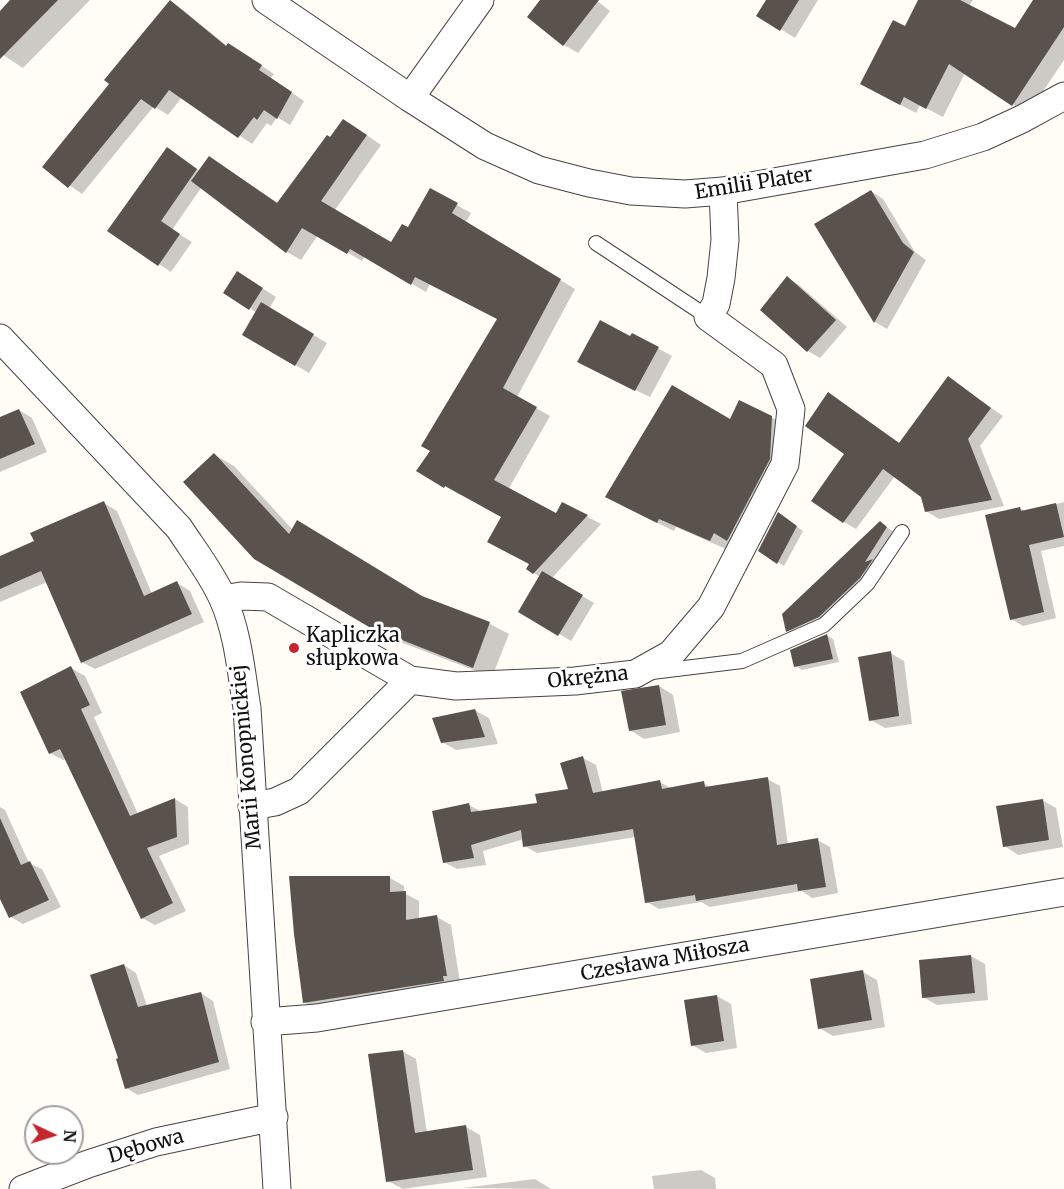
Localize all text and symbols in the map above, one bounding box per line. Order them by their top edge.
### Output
street label: Emilii Plater [693,163,815,205]
place label: Kapliczka słupkowa [306,624,400,671]
marker: Kapliczka słupkowa [287,641,301,655]
street label: Okrężna [546,662,630,694]
street label: Marii Konopnickiej [227,664,267,850]
street label: Czesława Miłosza [579,933,751,987]
north arrow [24,1105,84,1165]
street label: Dębowa [105,1125,187,1169]
text: N [60,1129,80,1143]

